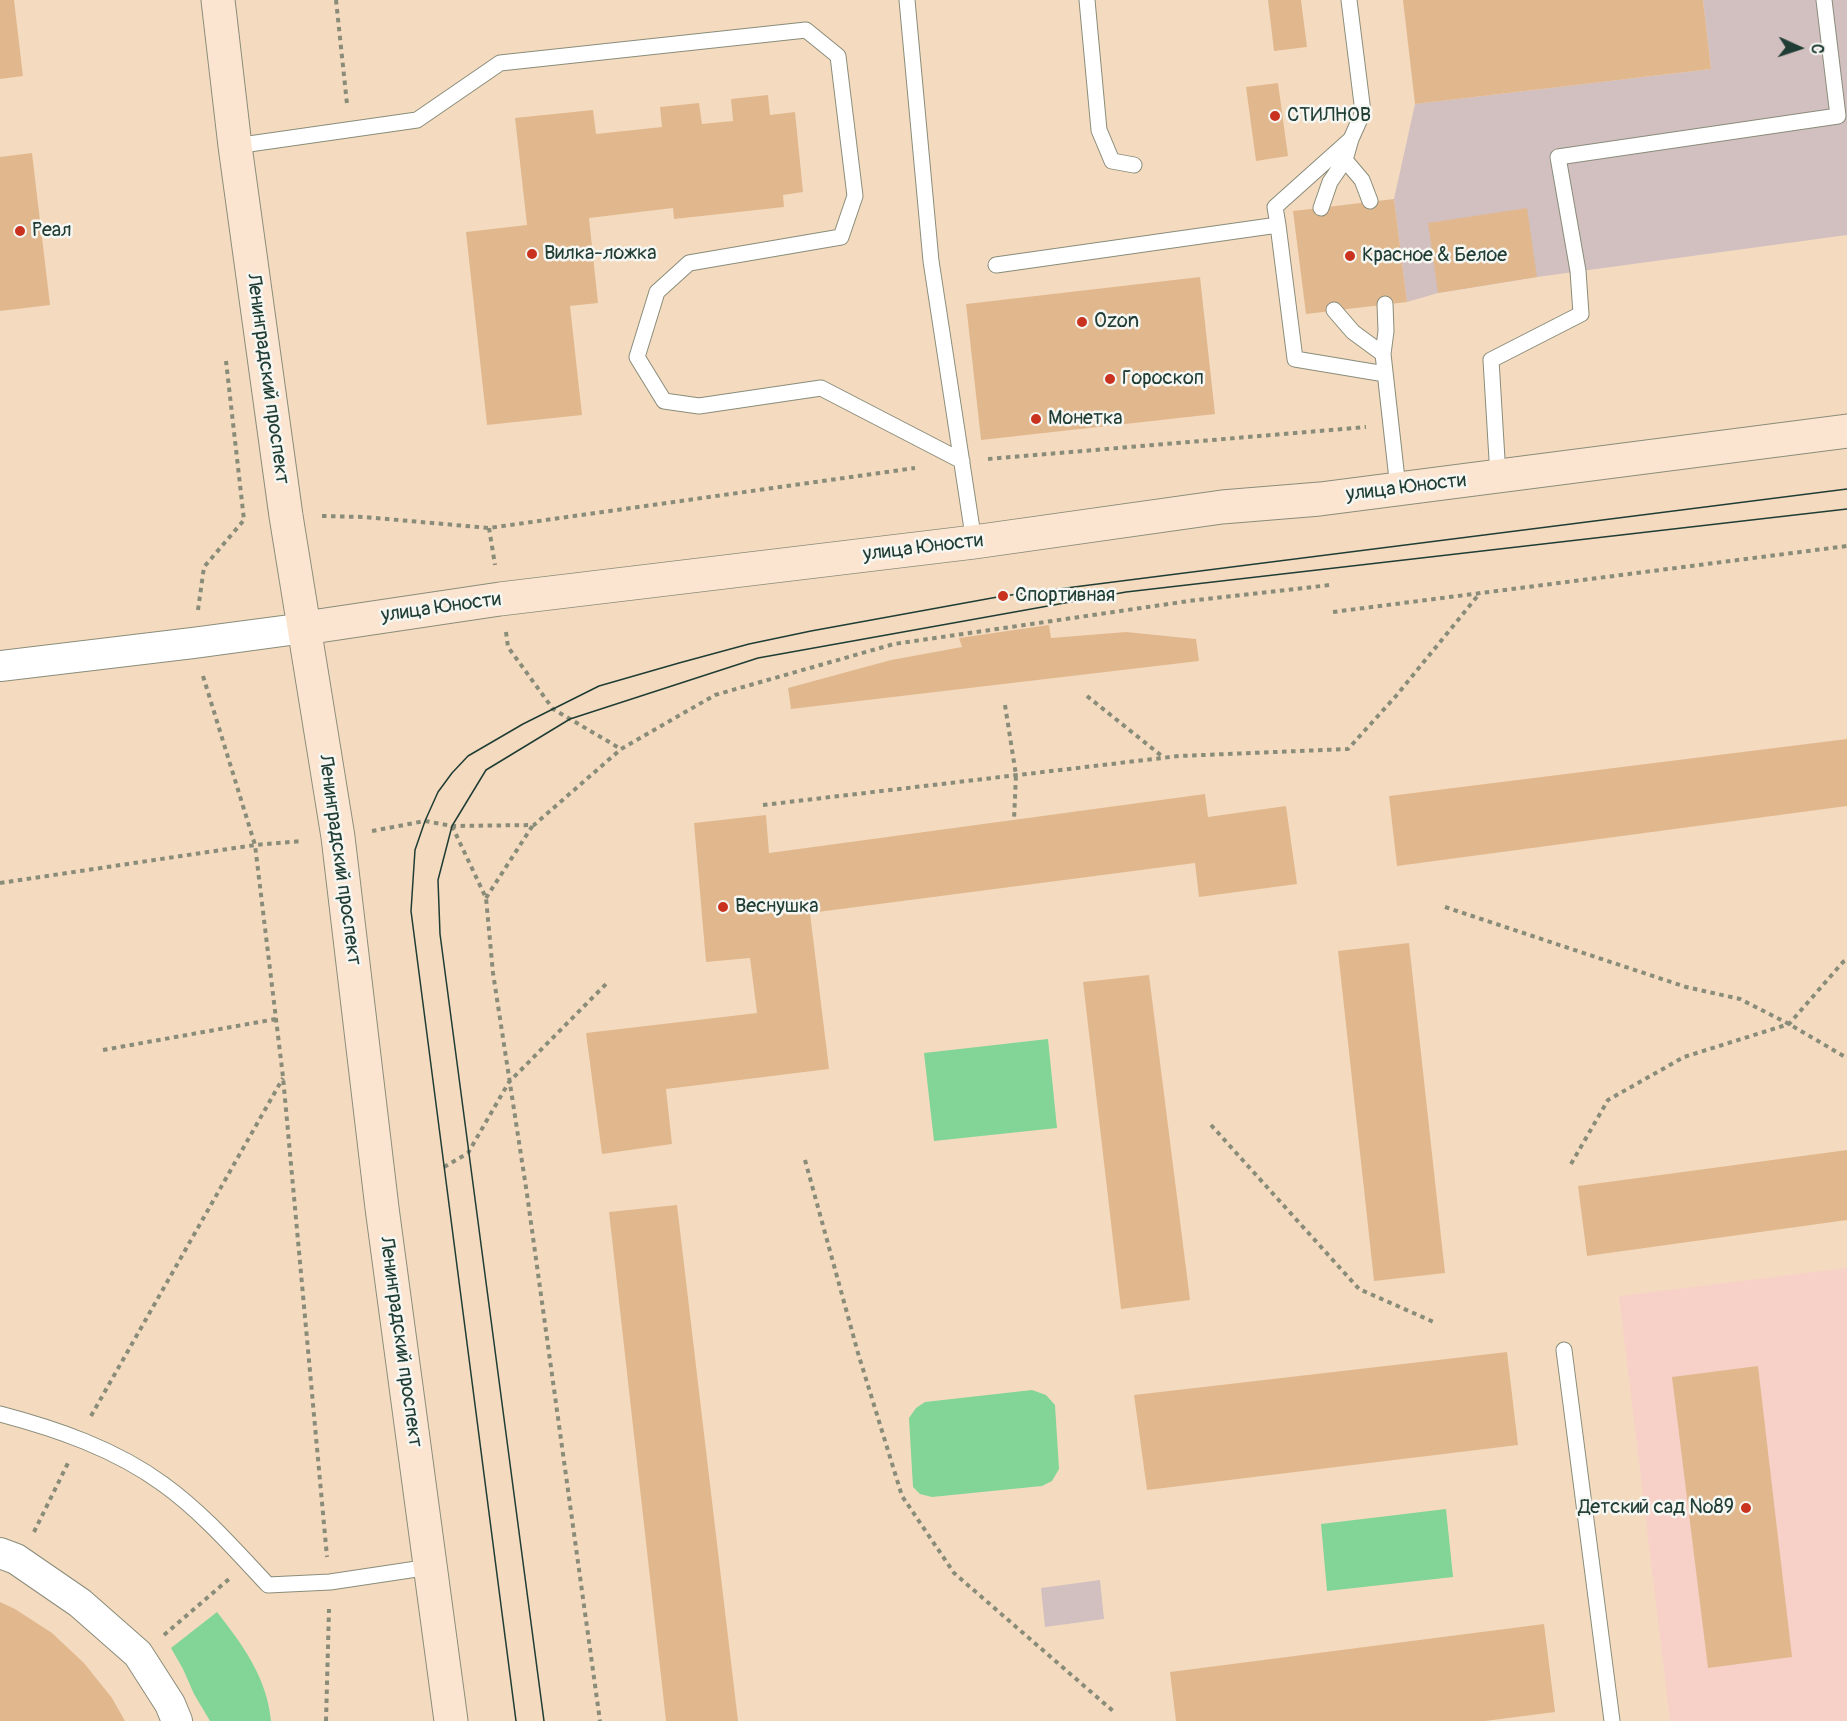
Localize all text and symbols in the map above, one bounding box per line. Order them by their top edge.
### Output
north arrow [1769,18,1829,78]
text: С [1807,43,1827,54]
place label: СТИЛНОВ [1287,104,1371,128]
marker: СТИЛНОВ [1268,109,1282,123]
place label: Реал [32,219,72,243]
marker: Реал [13,224,27,238]
place label: Вилка-ложка [544,242,657,266]
place label: Красное & Белое [1362,244,1507,268]
marker: Вилка-ложка [525,247,539,261]
marker: Красное & Белое [1343,249,1357,263]
street label: Ленинградский проспект [240,272,294,486]
place label: Ozon [1094,310,1139,334]
marker: Ozon [1075,315,1089,329]
place label: Гороскоп [1122,367,1204,391]
marker: Гороскоп [1103,372,1117,386]
place label: Монетка [1048,407,1123,431]
marker: Монетка [1029,412,1043,426]
street label: улица Юности [1345,469,1467,507]
street label: улица Юности [862,529,984,567]
place label: Спортивная [1015,584,1115,608]
street label: улица Юности [380,588,502,628]
marker: Спортивная [996,589,1010,603]
street label: Ленинградский проспект [312,753,366,967]
place label: Веснушка [735,895,819,919]
marker: Веснушка [716,900,730,914]
street label: Ленинградский проспект [373,1235,427,1449]
place label: Детский сад №89 [1578,1496,1734,1520]
marker: Детский сад №89 [1739,1501,1753,1515]

